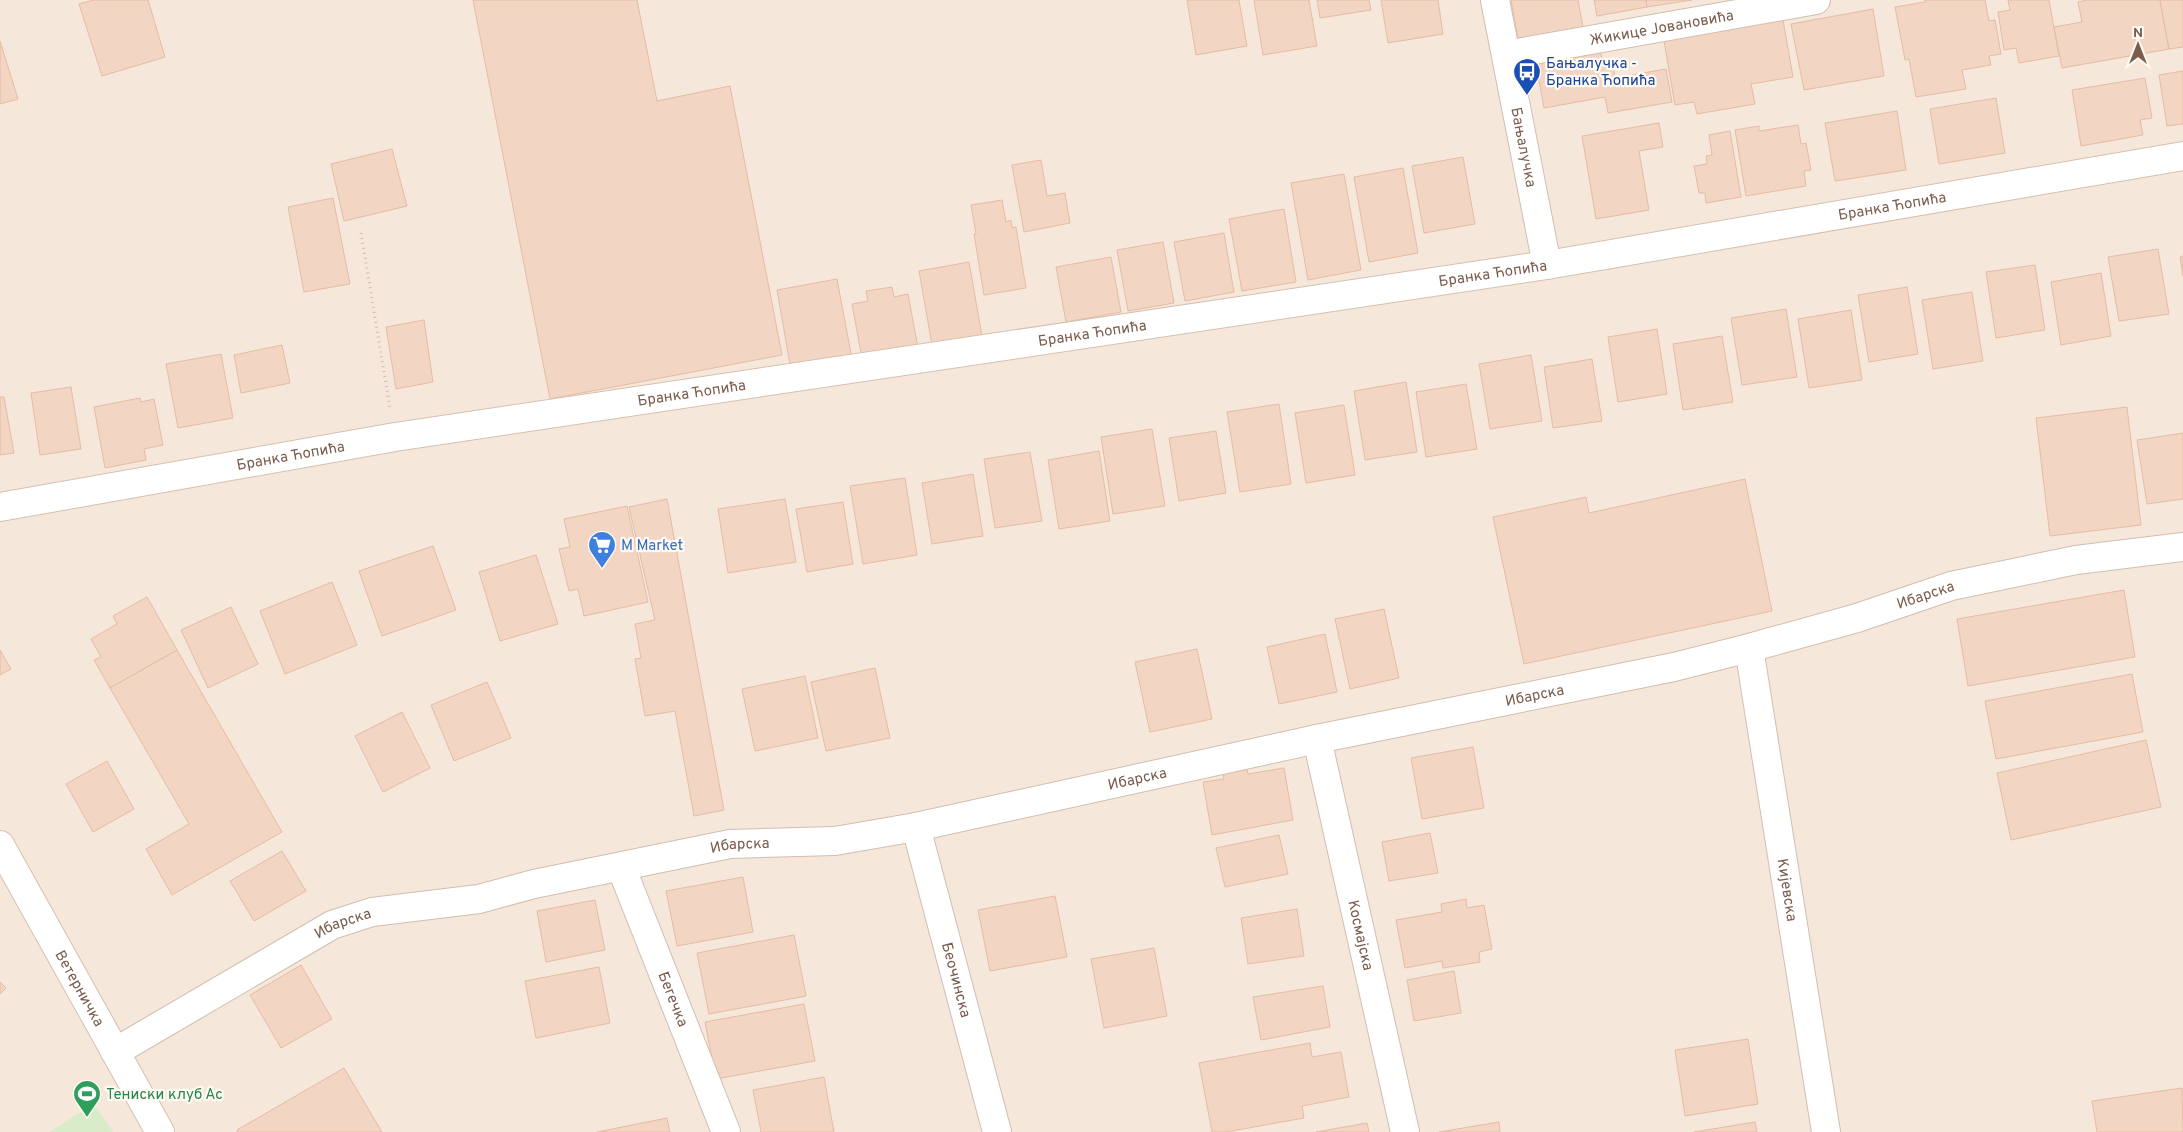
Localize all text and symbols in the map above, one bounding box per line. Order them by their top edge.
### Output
street label: Жикице Јовановића [1588,7,1735,51]
north arrow [2113,20,2163,70]
text: N [2133,25,2143,42]
place label: Бањалучка - Бранка Ћопића [1546,55,1655,91]
bus stop icon: Бањалучка - Бранка Ћопића [1512,57,1542,96]
street label: Бањалучка [1505,106,1540,189]
street label: Бранка Ћопића [1837,189,1948,226]
street label: Бранка Ћопића [1437,257,1548,292]
street label: Бранка Ћопића [1037,317,1148,352]
street label: Бранка Ћопића [636,377,747,412]
street label: Бранка Ћопића [235,438,346,476]
supermarket icon: M Market [587,530,617,569]
place label: M Market [621,537,683,556]
street label: Ибарска [1895,578,1957,615]
street label: Ибарска [1504,681,1566,712]
street label: Ибарска [1106,764,1169,796]
street label: Ибарска [709,835,770,859]
street label: Кијевска [1772,857,1800,923]
street label: Космајска [1342,898,1377,973]
street label: Ибарска [311,905,374,944]
street label: Беочинска [936,940,974,1020]
street label: Ветерничка [50,947,107,1031]
street label: Бегечка [652,969,691,1030]
sports icon: Тениски клуб Ас [72,1079,102,1118]
place label: Тениски клуб Ас [106,1086,223,1105]

